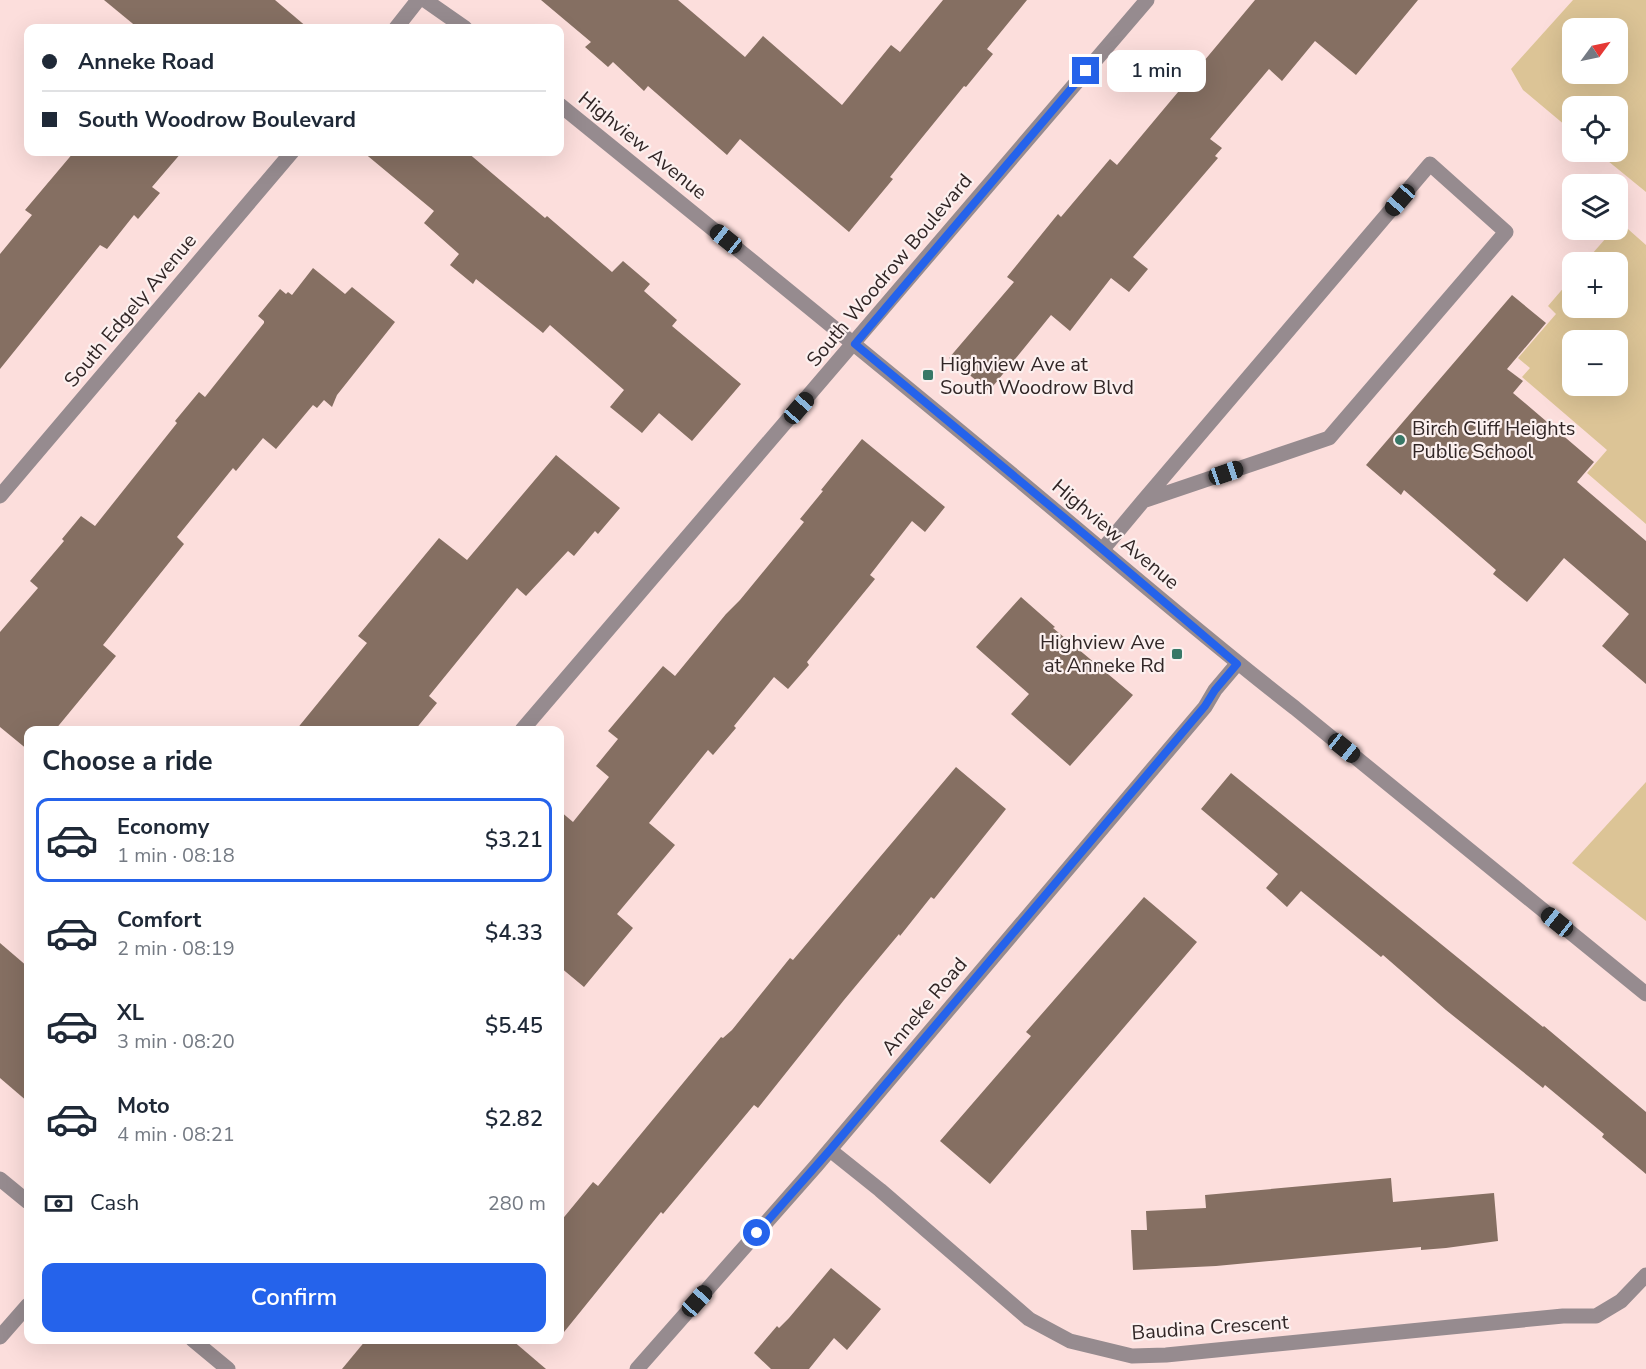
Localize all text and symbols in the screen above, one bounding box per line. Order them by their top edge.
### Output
north arrow [1562,18,1628,84]
map controls [1562,18,1628,396]
text: Anneke Road [78,47,214,77]
callout: 1 min [1107,50,1206,92]
route end [1072,57,1099,84]
text: 1 min [1131,57,1182,84]
street label: Highview Avenue [573,85,713,206]
button: locate [1562,96,1628,162]
text: South Woodrow Boulevard [78,105,356,135]
street label: South Woodrow Boulevard [800,168,978,373]
button: layers [1562,174,1628,240]
car [1381,181,1419,219]
car [706,221,746,257]
street label: South Edgely Avenue [58,228,203,393]
button: + [1562,252,1628,318]
button: − [1562,330,1628,396]
place label: Highview Ave at South Woodrow Blvd [940,351,1134,401]
marker: Highview Ave at South Woodrow Blvd [921,368,935,382]
car [780,389,818,427]
place label: Birch Cliff Heights Public School [1412,415,1575,465]
marker: Birch Cliff Heights Public School [1393,433,1407,447]
car [1206,459,1246,487]
street label: Highview Avenue [1046,473,1185,596]
place label: Highview Ave at Anneke Rd [1040,629,1165,679]
marker: Highview Ave at Anneke Rd [1170,647,1184,661]
car [1324,730,1364,766]
text: Choose a ride [42,743,213,780]
text: Economy [117,812,209,842]
icon: car [45,813,99,867]
text: $3.21 [485,825,543,855]
text: 1 min · 08:18 [117,842,235,869]
car [1537,904,1577,940]
text: Comfort [117,905,201,935]
icon: car [45,906,99,960]
text: $4.33 [485,918,543,948]
text: 2 min · 08:19 [117,935,235,962]
street label: Anneke Road [875,952,973,1061]
text: XL [117,998,144,1028]
icon: car [45,999,99,1053]
text: $5.45 [485,1011,543,1041]
text: 3 min · 08:20 [117,1028,235,1055]
text: Moto [117,1091,170,1121]
icon: car [45,1092,99,1146]
text: $2.82 [485,1104,543,1134]
text: 4 min · 08:21 [117,1121,235,1148]
icon: cash [42,1187,75,1220]
text: Cash [90,1188,139,1218]
text: 280 m [488,1190,546,1217]
route start [743,1219,770,1246]
button: Confirm [42,1263,546,1332]
car [678,1282,716,1320]
street label: Baudina Crescent [1131,1308,1291,1346]

